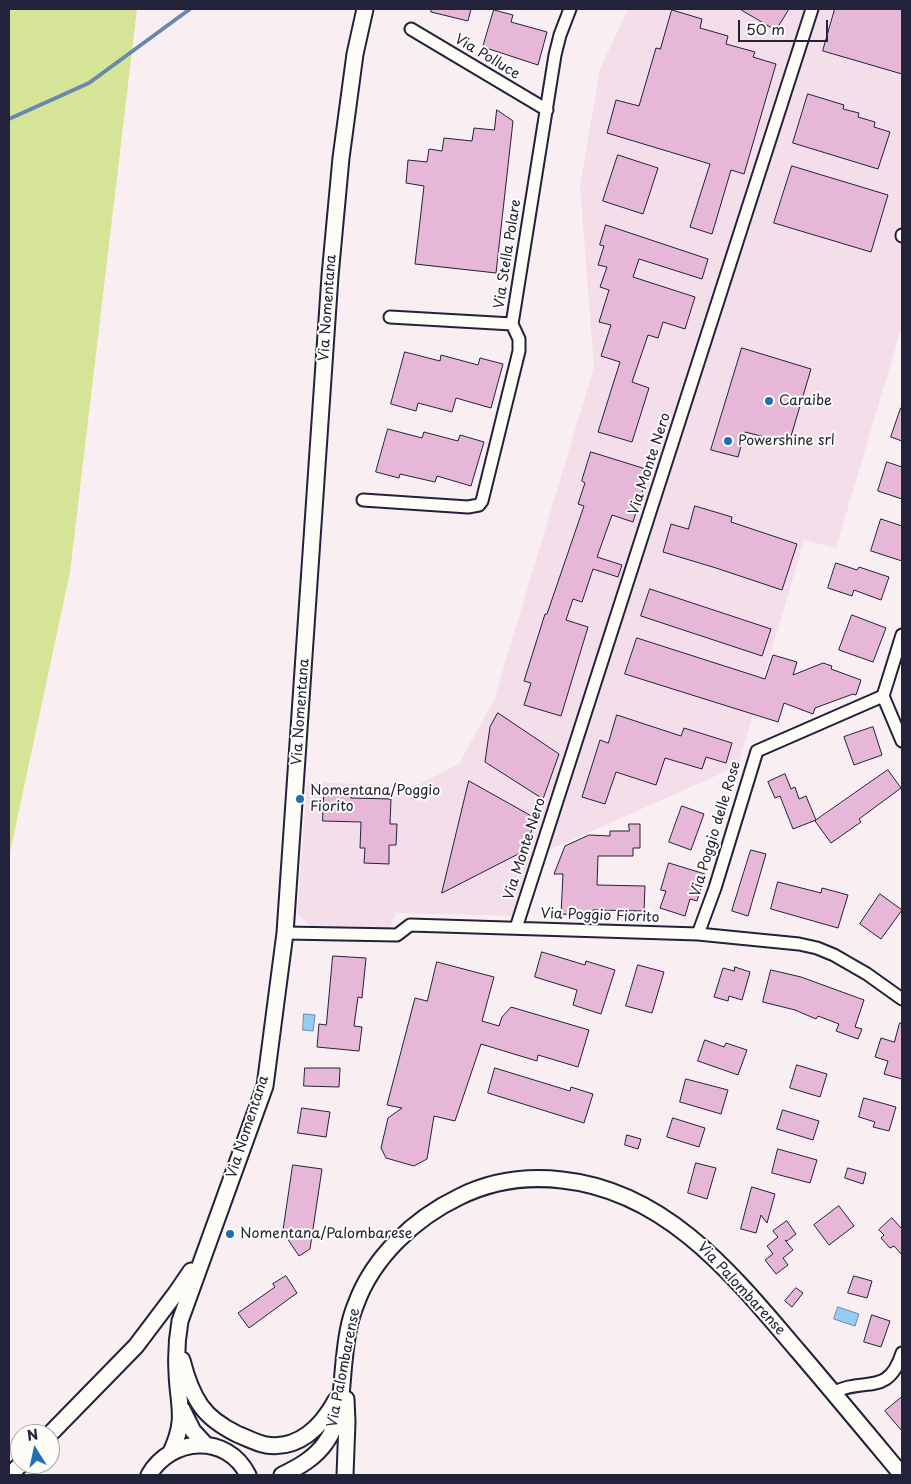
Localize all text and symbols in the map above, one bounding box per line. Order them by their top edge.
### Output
scale bar [741,10,831,42]
text: 50 m [746,17,785,40]
street label: Via Polluce [451,31,523,83]
street label: Via Stella Polare [491,198,525,310]
street label: Via Nomentana [316,254,340,362]
place label: Caraibe [779,393,832,409]
marker: Caraibe [763,395,775,407]
street label: Via Monte Nero [626,411,674,517]
place label: Powershine srl [738,433,835,449]
marker: Powershine srl [722,435,734,447]
street label: Via Nomentana [289,658,313,766]
street label: Via Poggio delle Rose [687,759,745,899]
place label: Nomentana/Poggio Fiorito [310,783,440,816]
marker: Nomentana/Poggio Fiorito [294,793,306,805]
street label: Via Monte Nero [501,796,549,902]
street label: Via Poggio Fiorito [540,906,660,926]
street label: Via Nomentana [223,1074,273,1180]
place label: Nomentana/Palombarese [240,1226,412,1242]
marker: Nomentana/Palombarese [224,1228,236,1240]
street label: Via Palombarense [694,1239,788,1339]
street label: Via Palombarense [324,1307,364,1429]
text: N [25,1423,40,1446]
north arrow [10,1424,60,1474]

